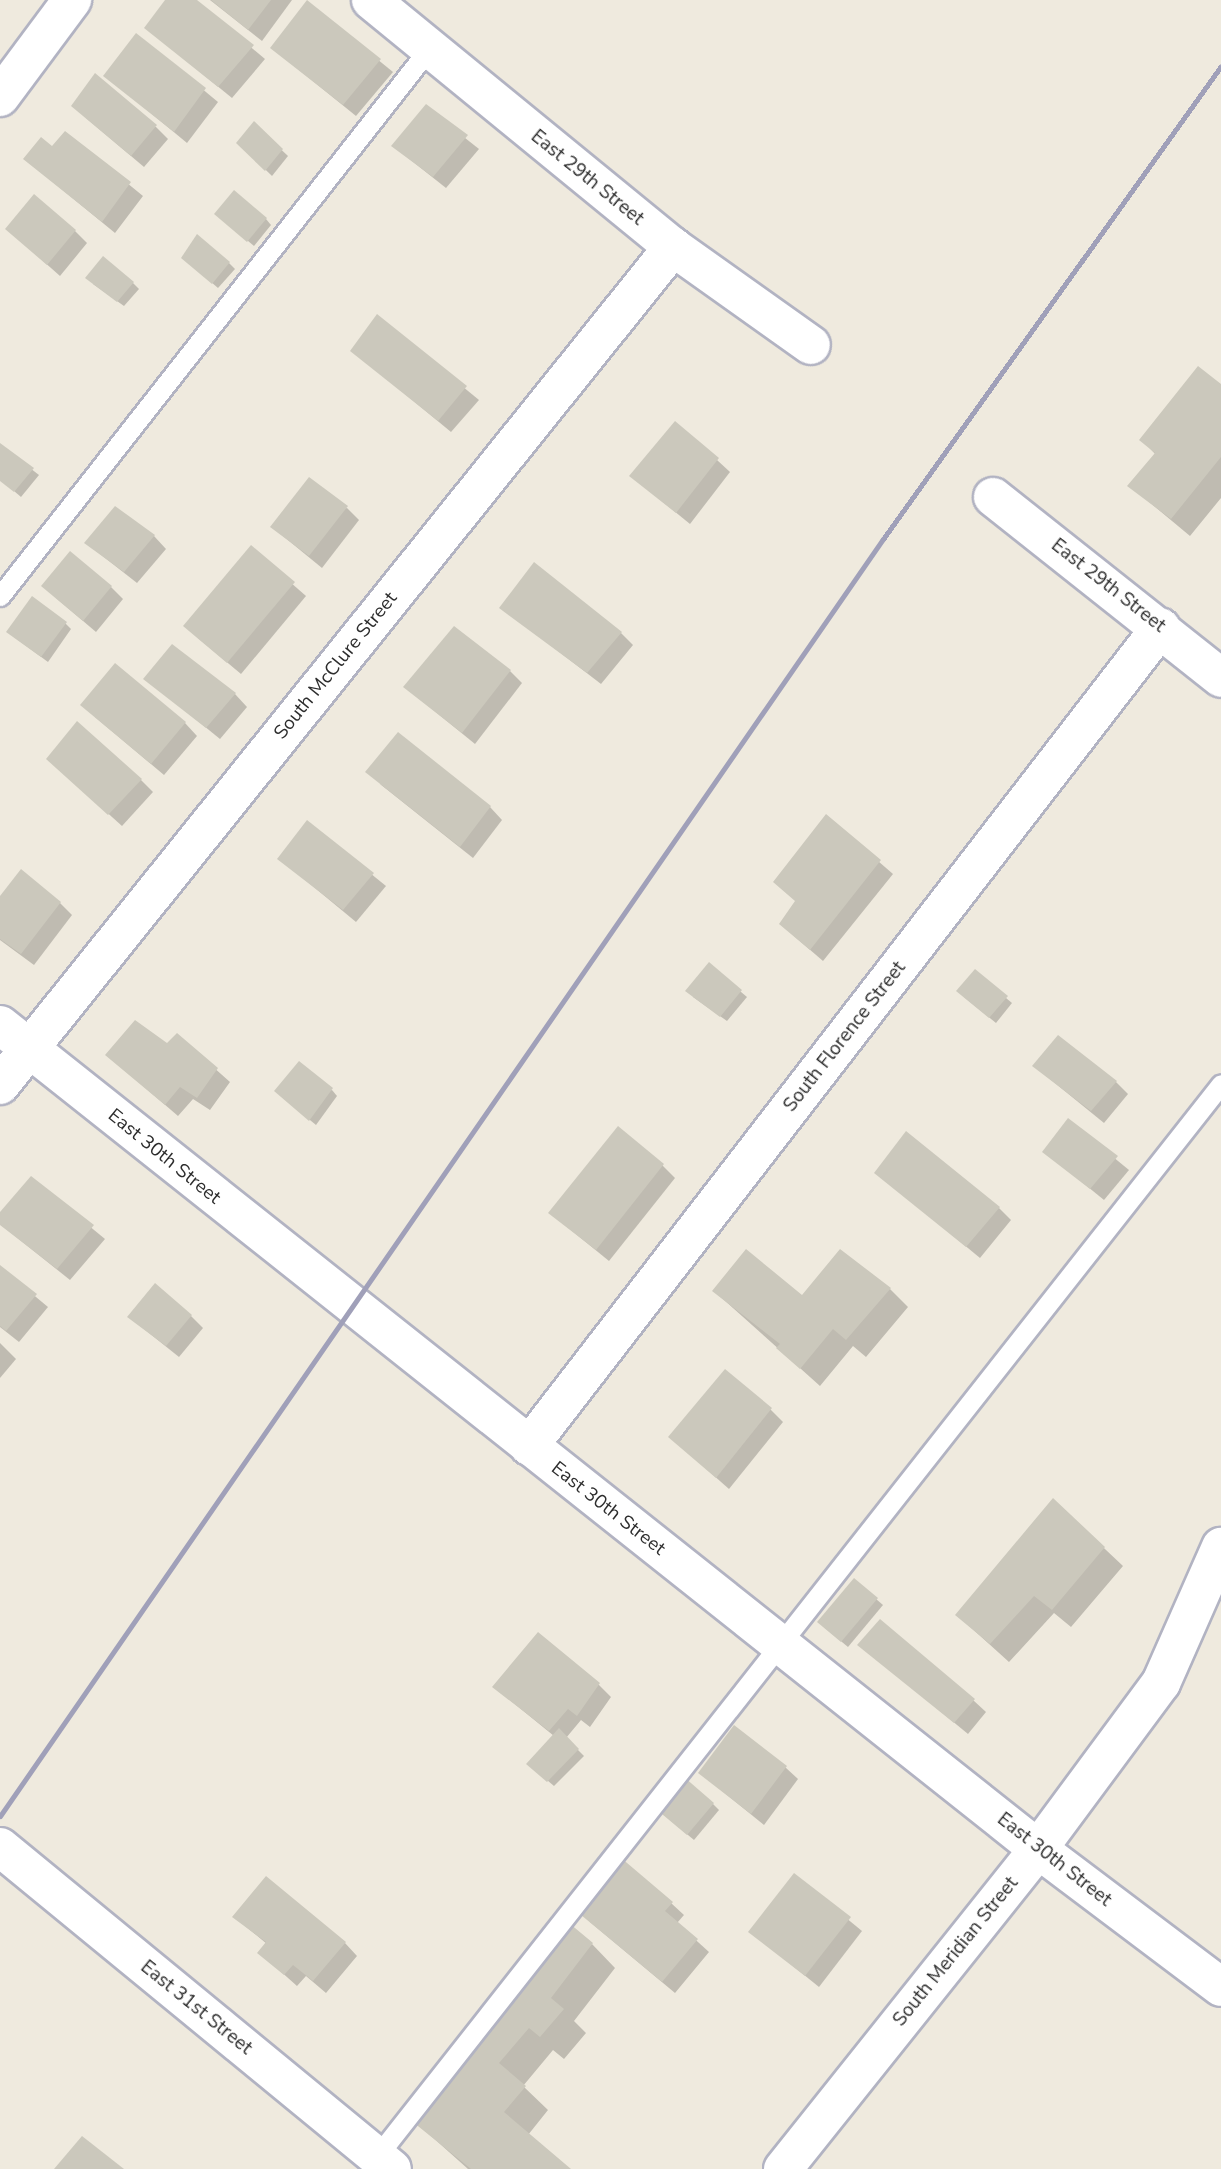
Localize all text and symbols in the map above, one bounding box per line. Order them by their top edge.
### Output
street label: East 29th Street [526,126,648,230]
street label: East 29th Street [1046,534,1170,638]
street label: South McClure Street [270,588,402,744]
street label: South Florence Street [779,957,911,1117]
street label: East 30th Street [103,1105,225,1209]
street label: East 30th Street [546,1457,670,1561]
street label: East 30th Street [992,1808,1116,1912]
street label: South Meridian Street [889,1873,1023,2031]
street label: East 31st Street [136,1956,256,2060]

